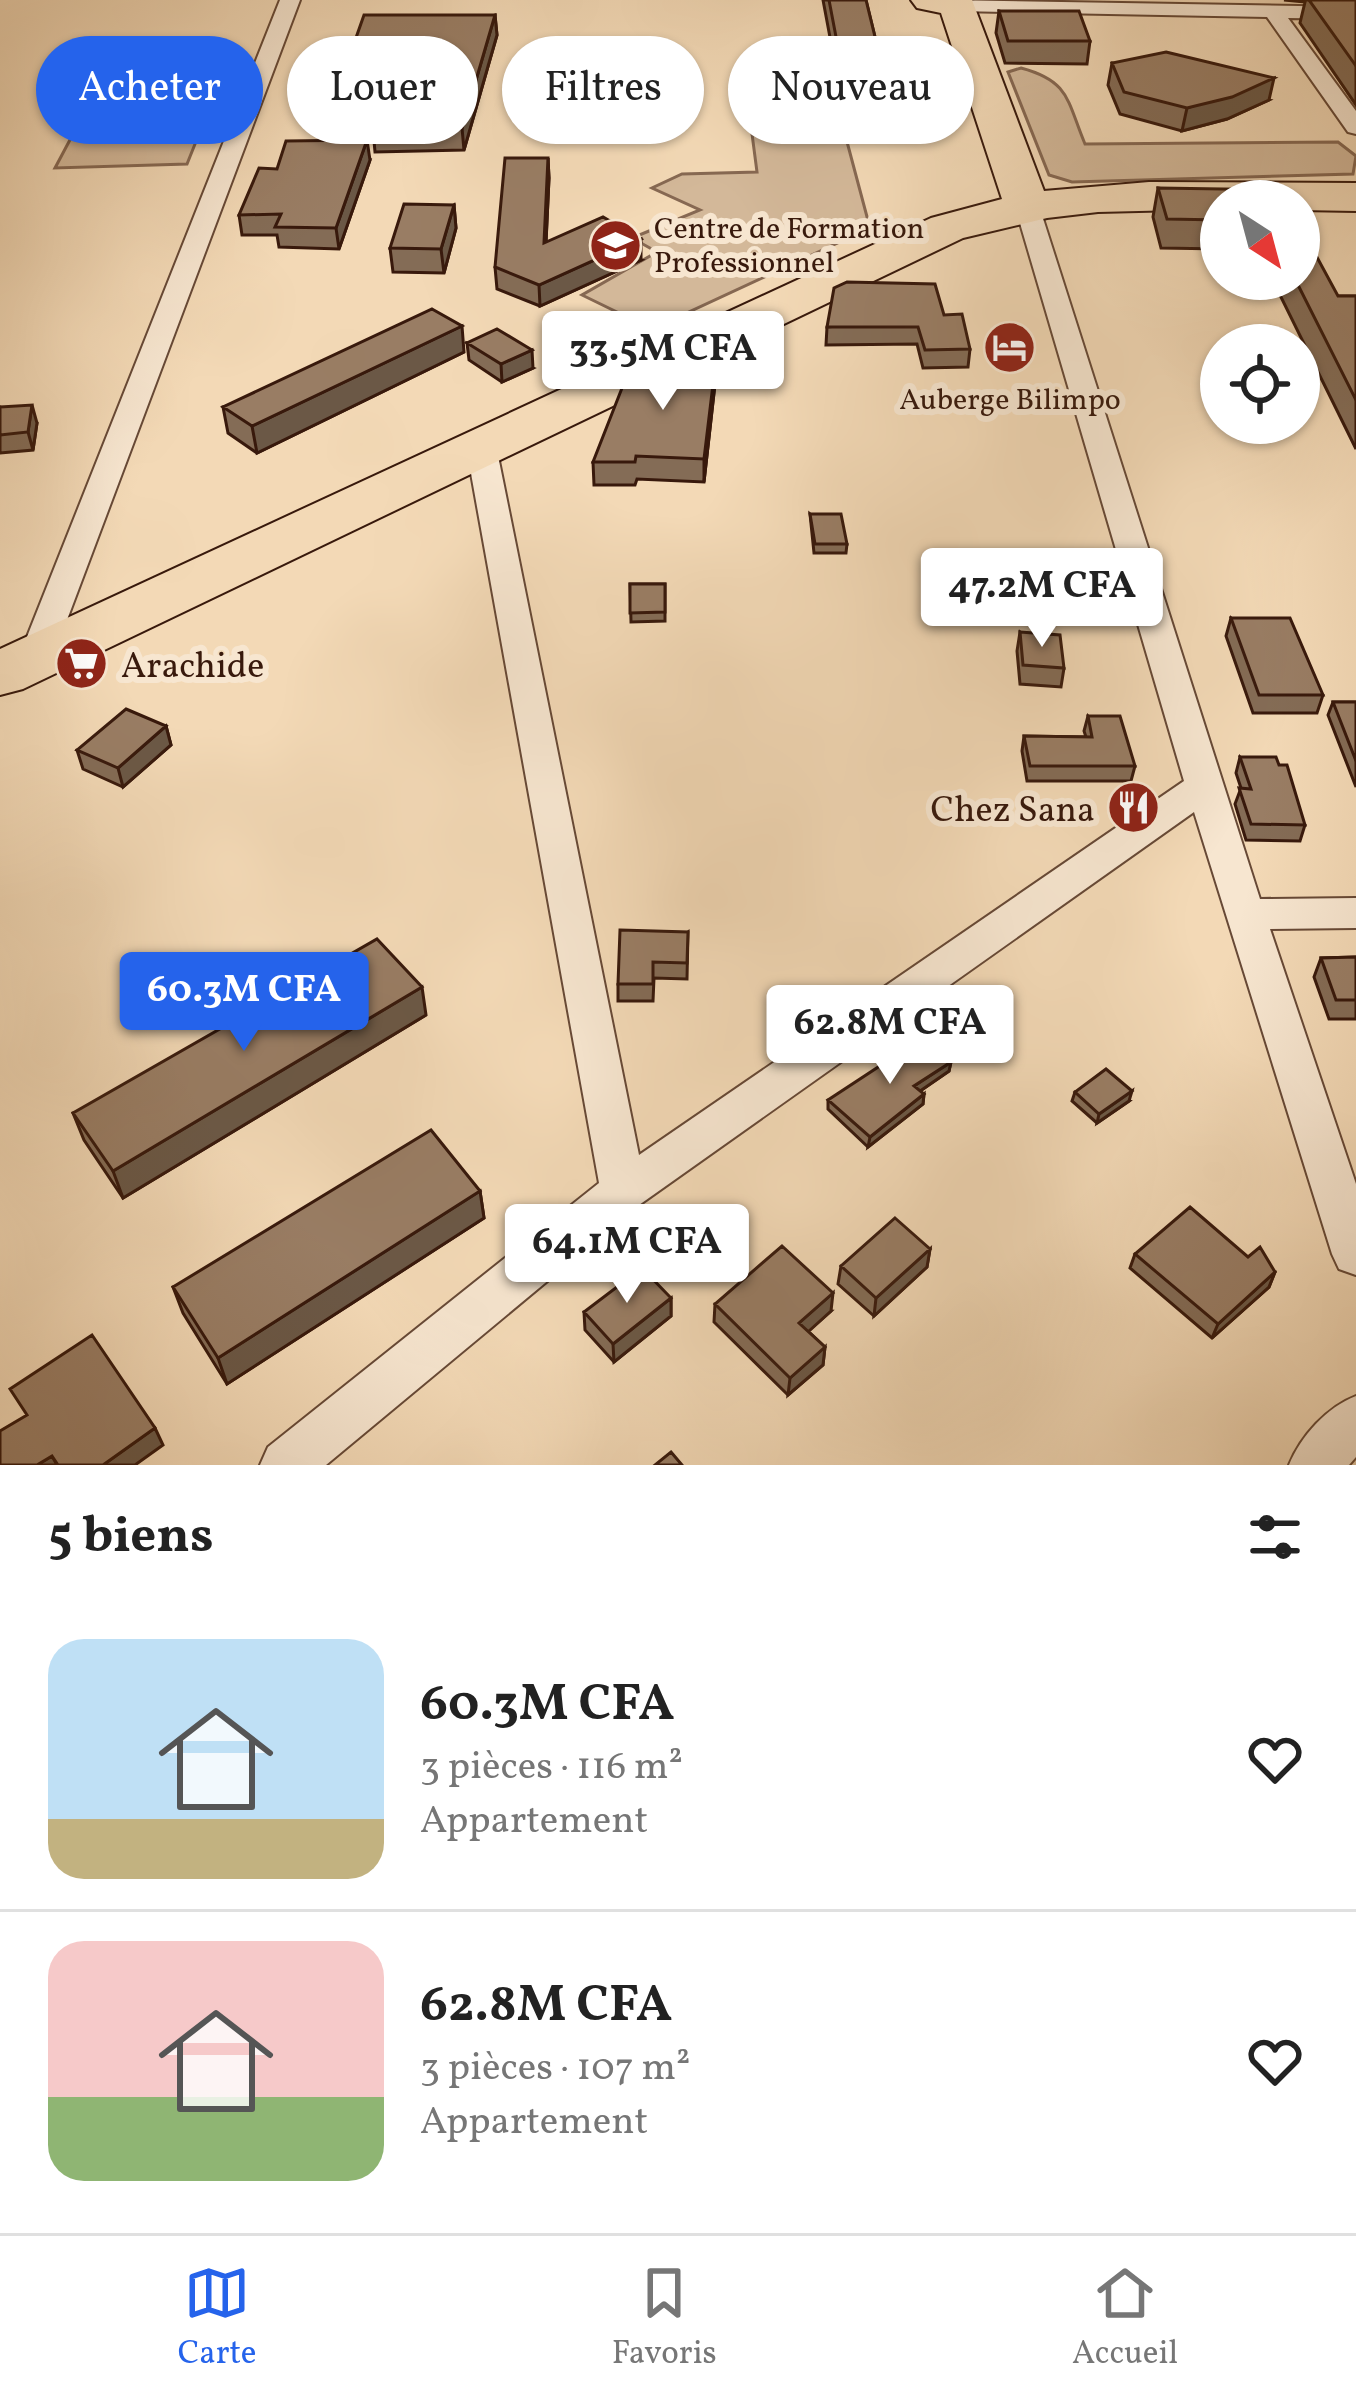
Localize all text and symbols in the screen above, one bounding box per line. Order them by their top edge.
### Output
chip: Acheter [36,36,263,144]
chip: Louer [287,36,478,144]
chip: Filtres [502,36,704,144]
chip: Nouveau [728,36,974,144]
north arrow [1200,180,1320,300]
map controls [1200,180,1320,444]
place label: Centre de Formation Professionnel [654,209,925,285]
school or university icon: Centre de Formation Professionnel [587,217,643,273]
pin: 33.5M CFA [526,311,800,413]
hotel icon: Auberge Bilimpo [982,319,1038,375]
text: 33.5M CFA [569,323,757,377]
button: locate [1200,324,1320,444]
place label: Auberge Bilimpo [899,380,1121,422]
pin: 47.2M CFA [905,548,1179,650]
text: 47.2M CFA [948,560,1136,614]
supermarket icon: Arachide [54,636,110,692]
place label: Arachide [121,643,264,693]
restaurant icon: Chez Sana [1106,780,1162,836]
place label: Chez Sana [931,787,1095,837]
pin: 60.3M CFA [107,952,381,1054]
text: 60.3M CFA [147,964,341,1018]
pin: 62.8M CFA [753,985,1027,1087]
text: 62.8M CFA [794,997,986,1051]
pin: 64.1M CFA [490,1204,764,1306]
text: 64.1M CFA [532,1216,722,1270]
text: 5 biens [48,1502,214,1573]
icon: filters [1242,1504,1308,1570]
text: 60.3M CFA [420,1670,675,1741]
icon: home [144,1687,288,1831]
icon: heart [1242,1726,1308,1792]
text: 3 pièces · 116 m² [420,1741,683,1795]
text: Appartement [420,1795,648,1849]
text: 62.8M CFA [420,1971,672,2042]
icon: home [144,1989,288,2133]
icon: heart [1242,2028,1308,2094]
text: 3 pièces · 107 m² [420,2042,690,2096]
text: Appartement [420,2096,648,2150]
tab: Carte [178,2260,256,2378]
tab: Favoris [612,2260,717,2378]
tab: Accueil [1072,2260,1178,2378]

